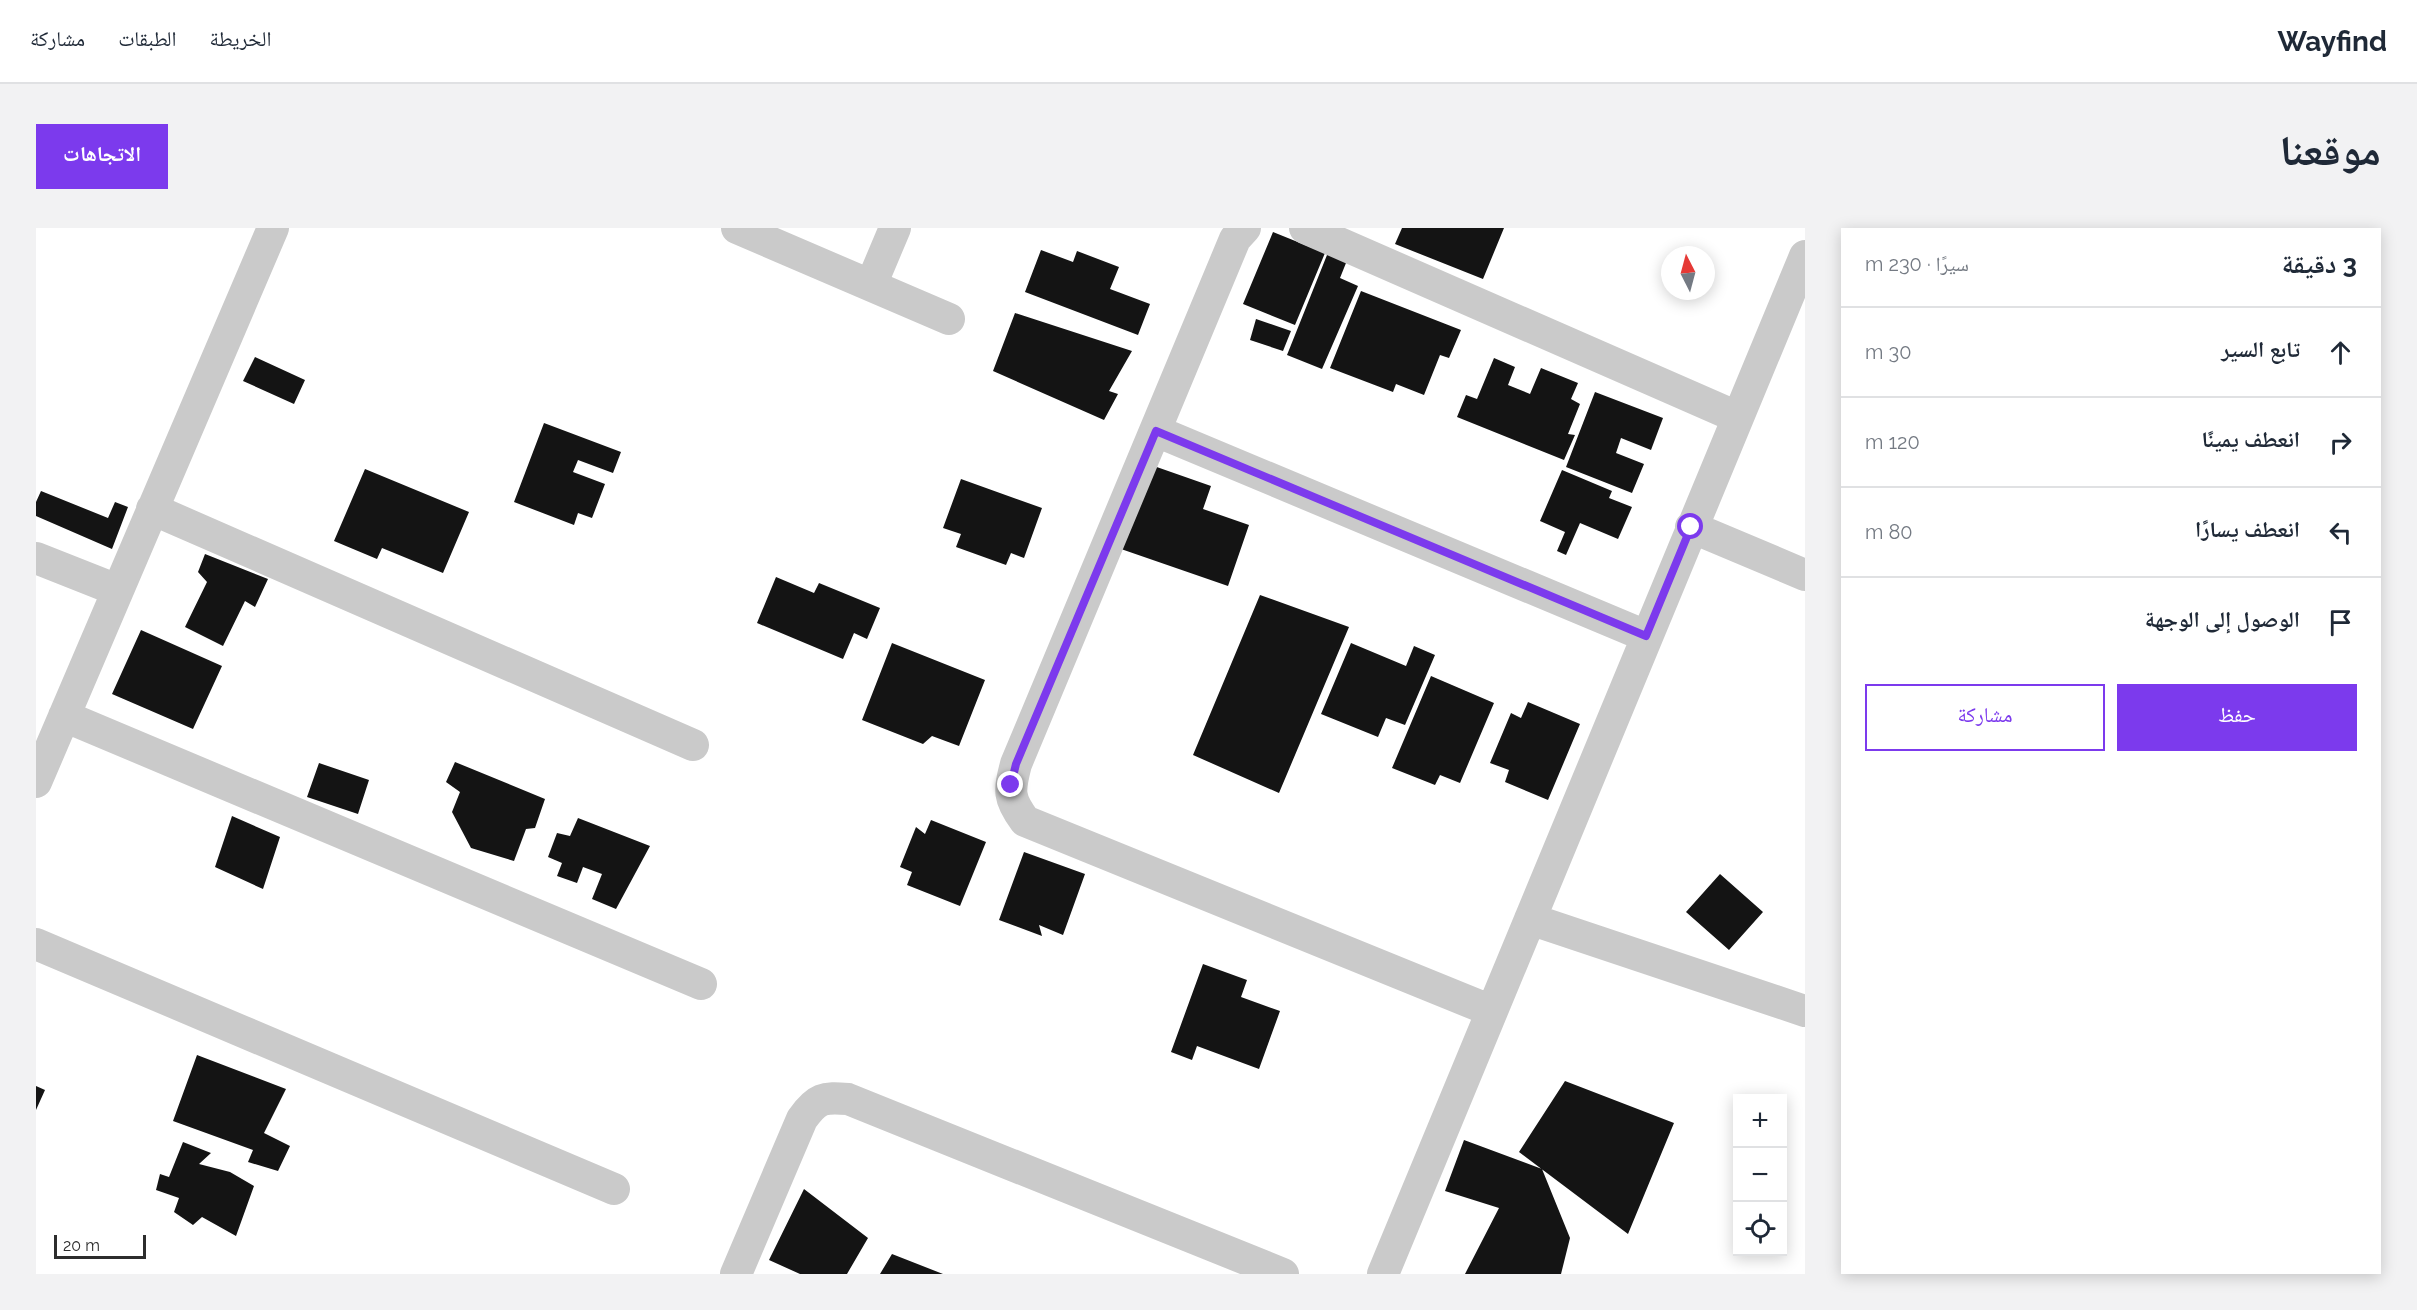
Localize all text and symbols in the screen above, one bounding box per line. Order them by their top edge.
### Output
text: Wayfind [2277,25,2387,58]
text: مشاركة [30,26,85,51]
text: الطبقات [118,26,177,51]
text: الخريطة [210,26,271,51]
button: الاتجاهات [36,124,168,189]
text: موقعنا [2280,126,2381,175]
north arrow [1661,246,1715,300]
text: 3 دقيقة [2282,249,2357,279]
text: سيرًا · 230 m [1865,252,1969,276]
text: تابع السير [2221,336,2300,362]
icon: ahead [2324,336,2357,369]
text: 30 m [1865,340,1911,364]
text: انعطف يمينًا [2201,426,2300,452]
icon: right [2324,426,2357,459]
text: 120 m [1865,430,1920,454]
route start [1677,513,1703,539]
text: انعطف يسارًا [2195,516,2300,542]
icon: left [2324,516,2357,549]
text: 80 m [1865,520,1913,544]
text: الوصول إلى الوجهة [2145,606,2300,632]
icon: arrive [2324,606,2357,639]
button: مشاركة [1865,684,2105,751]
button: حفظ [2117,684,2357,751]
route end [997,771,1023,797]
map controls [1733,1094,1787,1256]
button: + [1733,1094,1787,1148]
button: − [1733,1148,1787,1202]
button: locate [1733,1202,1787,1256]
scale bar [54,1232,146,1260]
text: 20 m [63,1236,100,1255]

